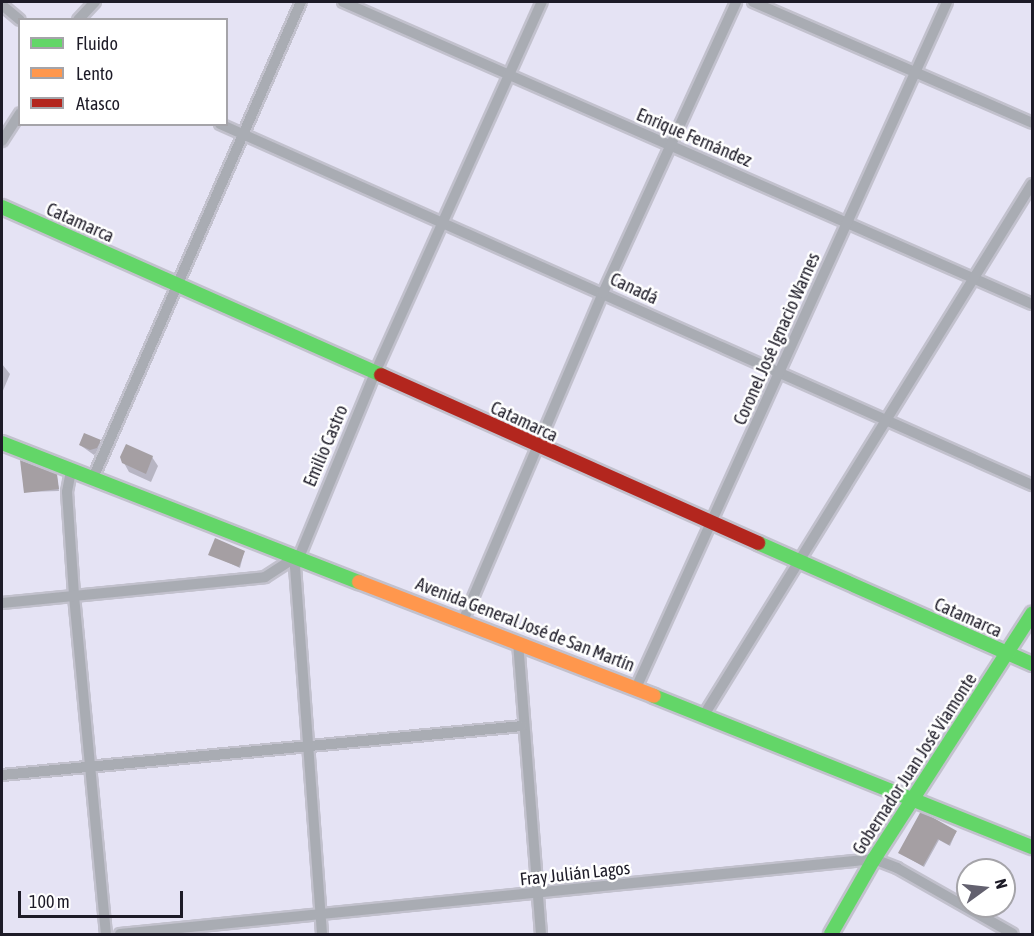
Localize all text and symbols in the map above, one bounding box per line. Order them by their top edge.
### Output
legend [18,18,228,126]
text: Fluido [76,33,118,54]
text: Lento [76,63,113,84]
text: Atasco [76,93,120,114]
street label: Enrique Fernández [633,104,755,172]
street label: Catamarca [43,199,117,247]
street label: Coronel José Ignacio Warnes [729,250,825,428]
street label: Canadá [607,269,661,309]
street label: Catamarca [487,397,561,447]
street label: Emilio Castro [299,402,353,490]
street label: Avenida General José de San Martín [412,573,638,677]
street label: Catamarca [931,594,1005,642]
street label: Gobernador Juan José Viamonte [848,669,982,859]
street label: Fray Julián Lagos [519,857,631,891]
north arrow [956,858,1016,918]
text: N [992,877,1011,891]
scale bar [21,879,186,917]
text: 100 m [29,891,70,912]

